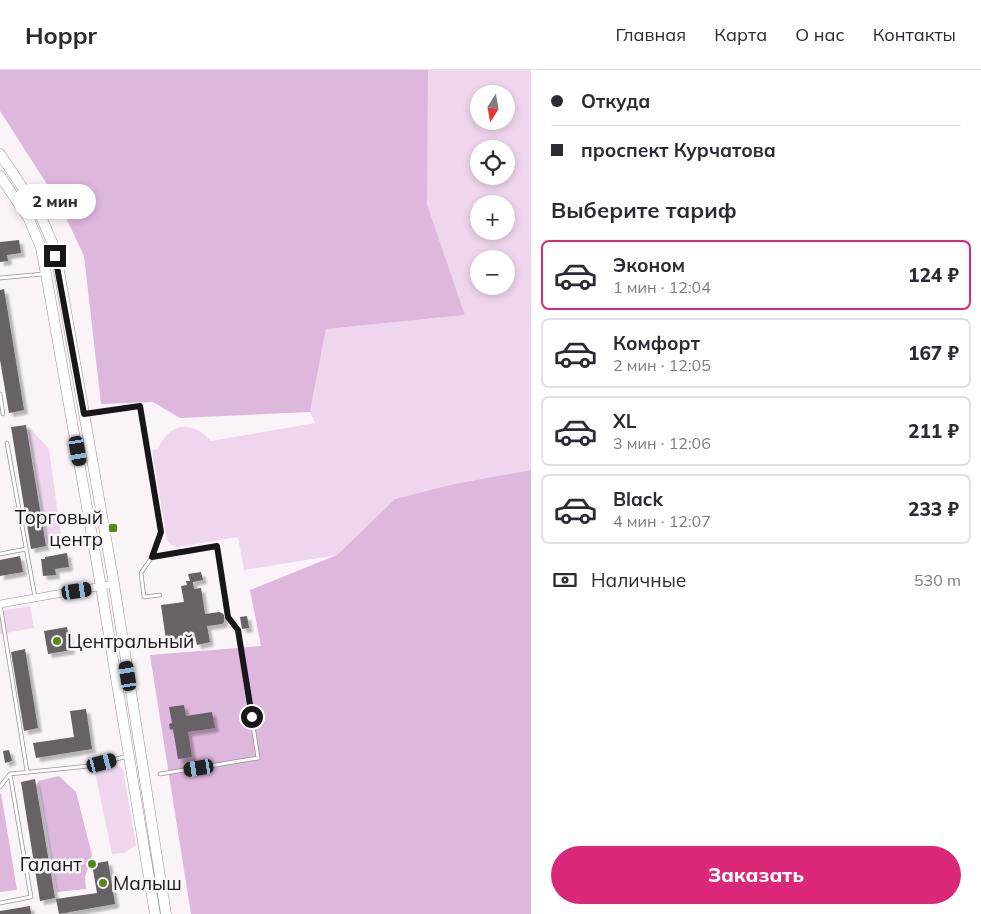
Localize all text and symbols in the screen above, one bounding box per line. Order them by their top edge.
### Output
text: Hoppr [25,20,97,50]
text: Главная [616,23,686,46]
text: Карта [714,23,767,46]
text: О нас [795,23,845,46]
text: Контакты [873,23,956,46]
north arrow [470,85,515,130]
map controls [470,85,515,295]
text: Откуда [581,89,650,113]
text: проспект Курчатова [581,138,776,162]
button: locate [470,140,515,185]
callout: 2 мин [14,184,96,218]
text: 2 мин [32,191,78,211]
button: + [470,195,515,240]
text: Выберите тариф [551,196,737,224]
route end [44,245,66,267]
button: − [470,250,515,295]
icon: car [553,253,598,298]
text: Эконом [613,253,685,277]
text: 124 ₽ [908,263,959,287]
text: 1 мин · 12:04 [613,277,711,297]
icon: car [553,331,598,376]
text: Комфорт [613,331,700,355]
text: 167 ₽ [908,341,959,365]
text: 2 мин · 12:05 [613,355,711,375]
icon: car [553,409,598,454]
text: XL [613,409,636,433]
text: 211 ₽ [908,419,959,443]
text: 3 мин · 12:06 [613,433,711,453]
car [68,435,87,467]
icon: car [553,487,598,532]
text: Black [613,487,663,511]
text: 233 ₽ [908,497,959,521]
place label: Торговый центр [15,505,103,551]
text: 4 мин · 12:07 [613,511,711,531]
marker: Торговый центр [107,522,119,534]
icon: cash [551,566,579,594]
text: Наличные [591,568,686,592]
text: 530 m [914,570,961,590]
car [61,581,92,601]
place label: Центральный [67,629,194,653]
marker: Центральный [51,635,63,647]
car [118,660,137,692]
route start [241,706,263,728]
car [85,752,118,774]
car [183,758,214,778]
button: Заказать [551,846,961,904]
place label: Галант [20,852,82,876]
marker: Галант [86,858,98,870]
place label: Малыш [113,871,182,895]
marker: Малыш [97,877,109,889]

